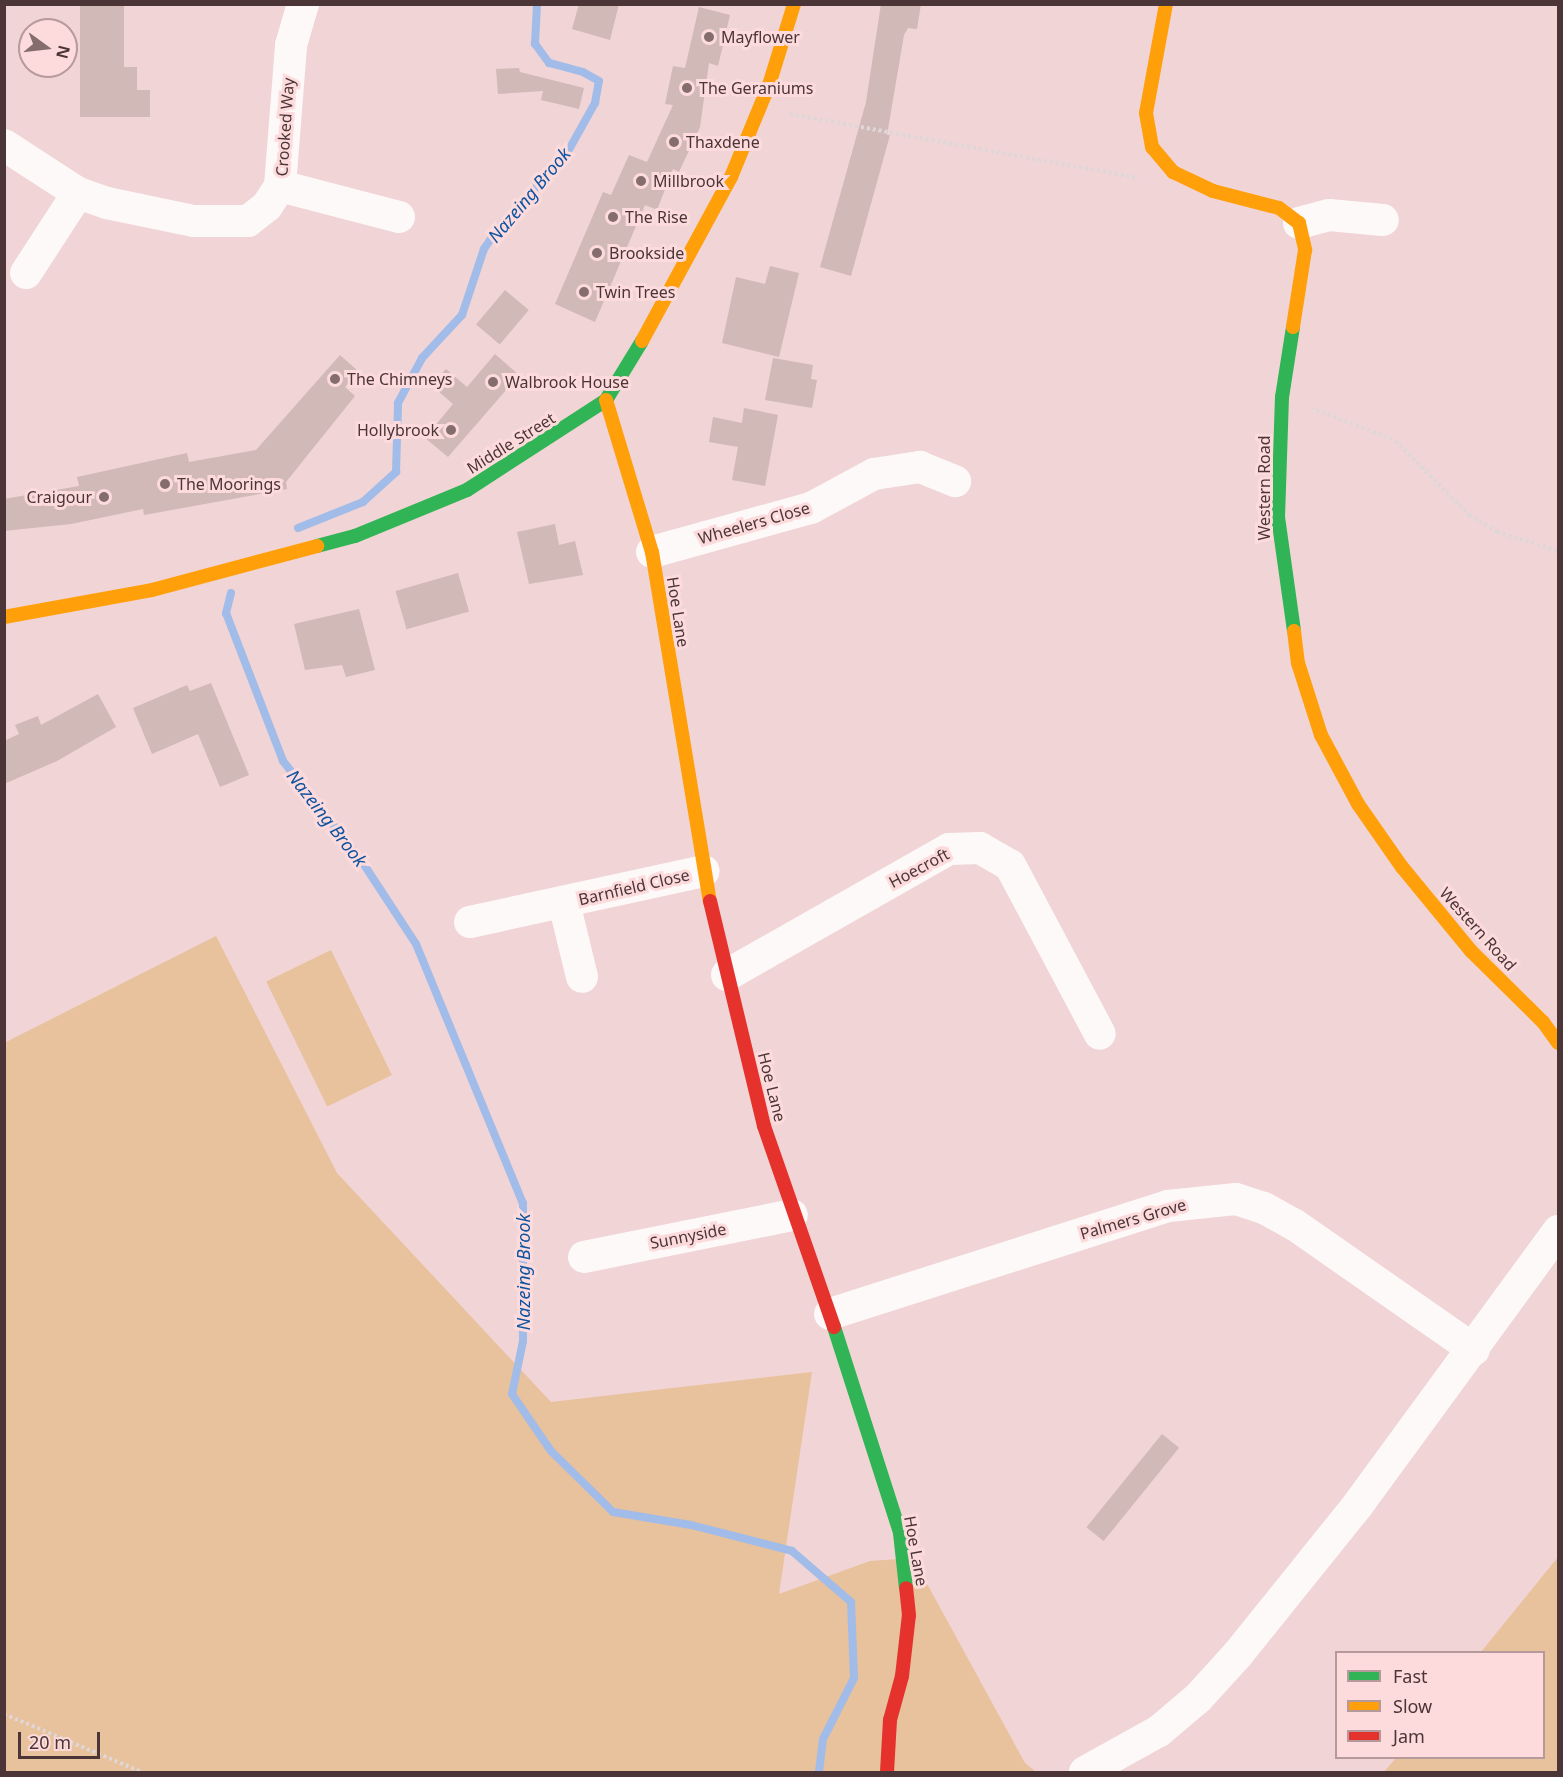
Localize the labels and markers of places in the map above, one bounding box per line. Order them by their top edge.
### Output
place label: Mayflower [721,27,800,47]
marker: Mayflower [702,30,716,44]
place label: The Geraniums [699,78,813,98]
marker: The Geraniums [680,81,694,95]
place label: Thaxdene [686,132,760,152]
marker: Thaxdene [667,135,681,149]
place label: Millbrook [653,171,724,191]
marker: Millbrook [634,174,648,188]
place label: The Rise [625,207,688,227]
marker: The Rise [606,210,620,224]
place label: Brookside [609,243,684,263]
marker: Brookside [590,246,604,260]
place label: Twin Trees [596,282,675,302]
marker: Twin Trees [577,285,591,299]
place label: The Chimneys [347,369,452,389]
marker: The Chimneys [328,372,342,386]
place label: Walbrook House [505,372,629,392]
marker: Walbrook House [486,375,500,389]
place label: Hollybrook [357,420,439,440]
marker: Hollybrook [444,423,458,437]
place label: The Moorings [177,474,281,494]
marker: The Moorings [158,477,172,491]
place label: Craigour [26,487,92,507]
marker: Craigour [97,490,111,504]

